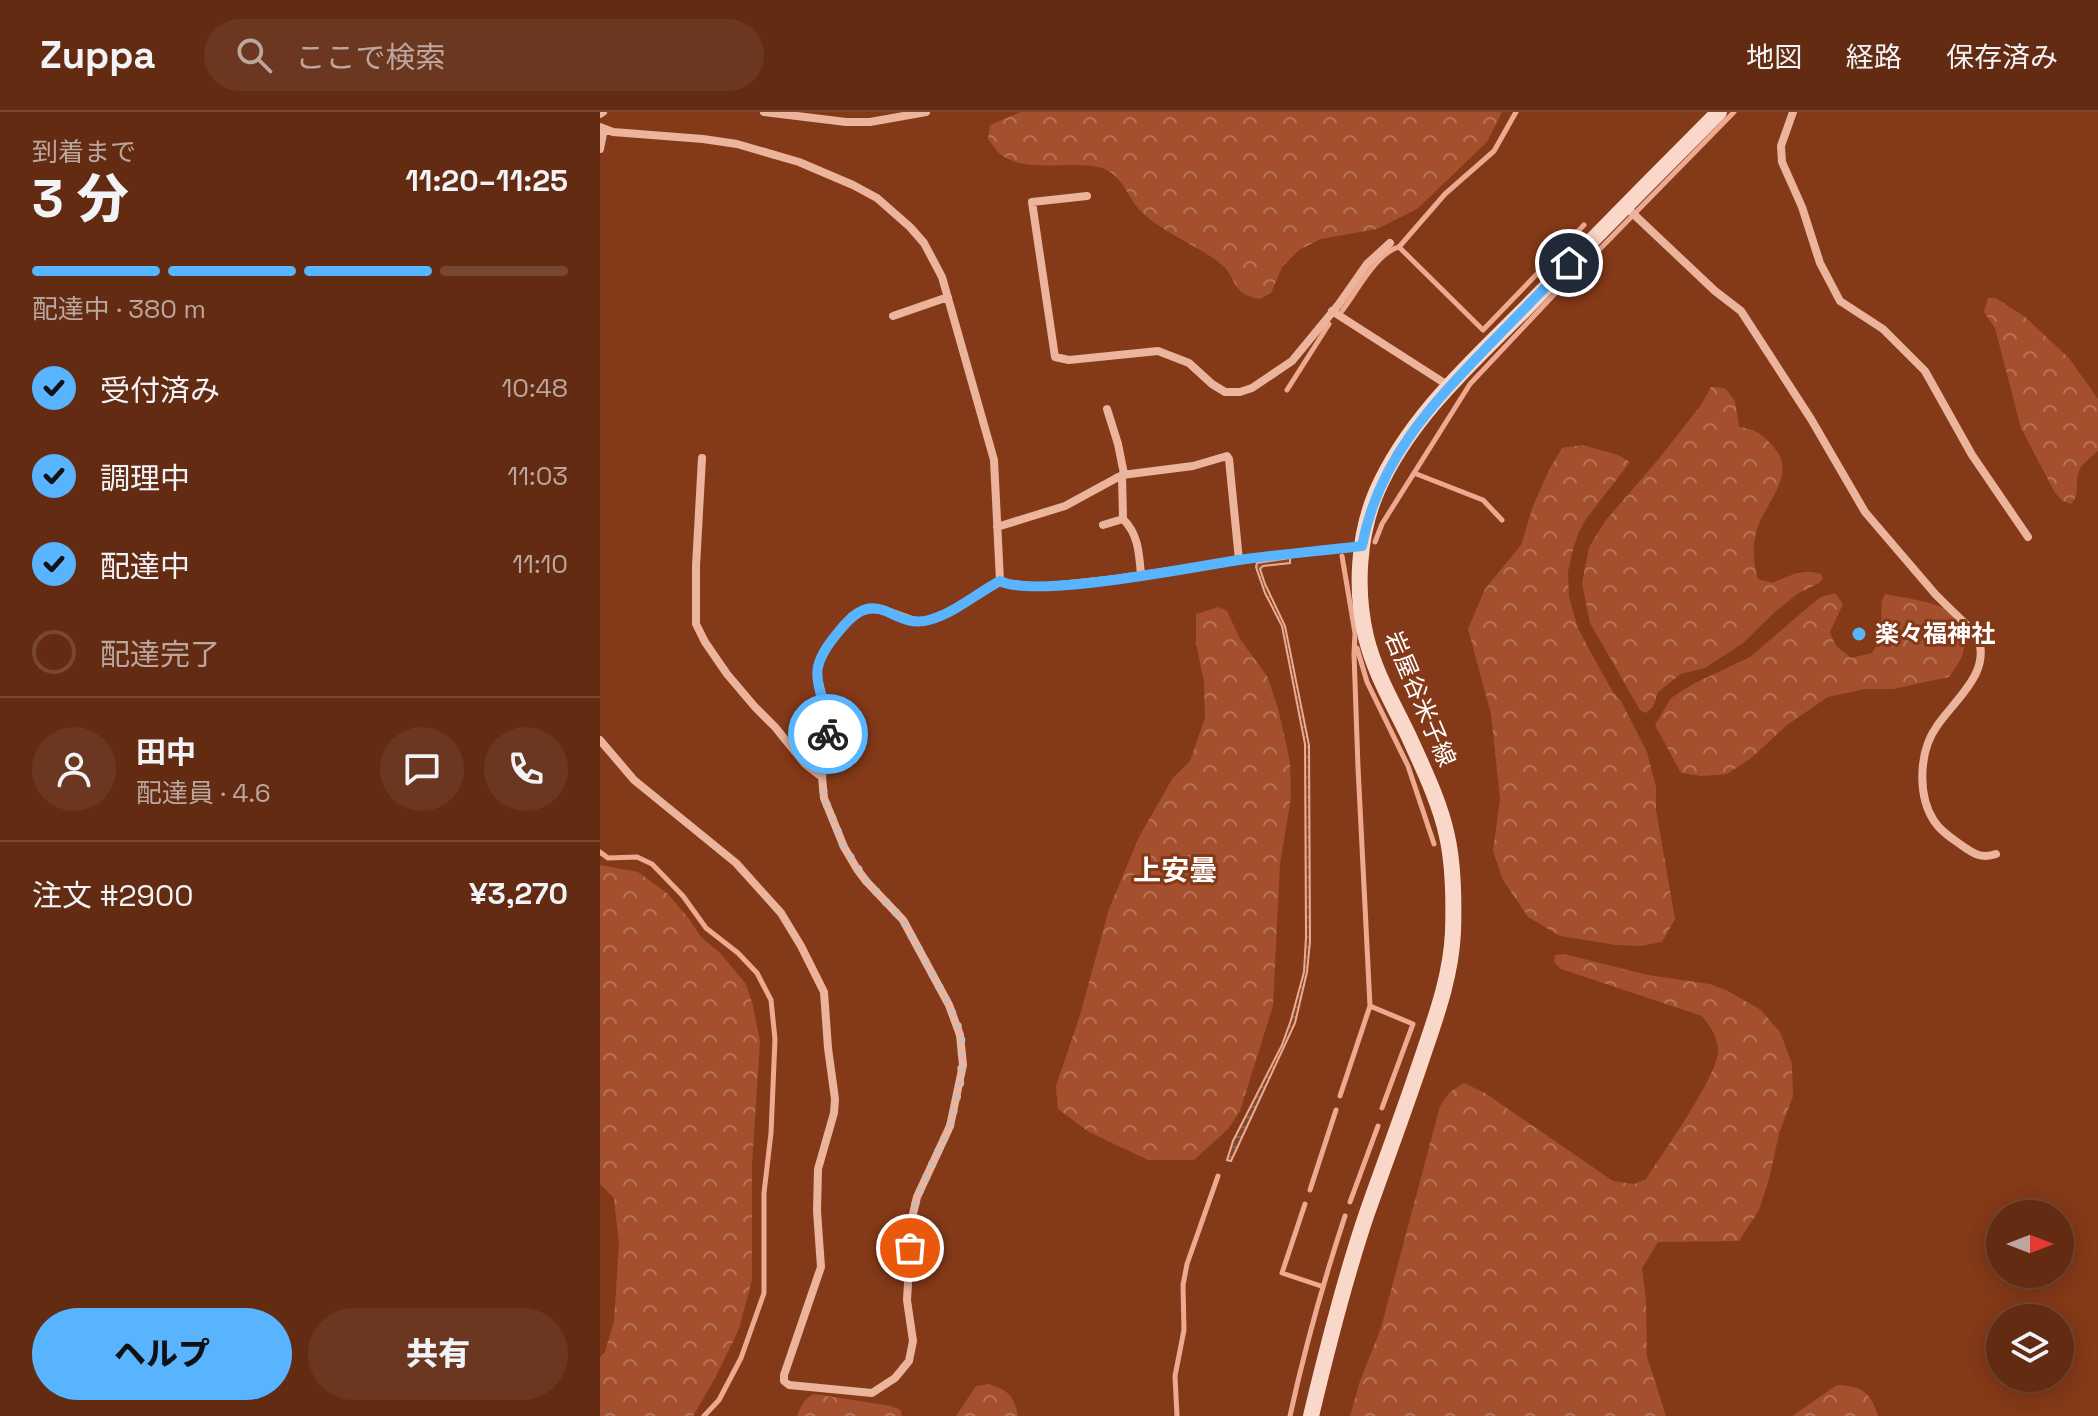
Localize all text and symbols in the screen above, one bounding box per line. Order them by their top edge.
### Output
search box [204,19,764,91]
text: Zuppa [40,31,156,79]
icon: search [232,33,276,77]
text: ここで検索 [296,38,446,77]
text: 地図 [1746,39,1802,75]
text: 経路 [1846,39,1902,75]
text: 保存済み [1946,39,2058,75]
text: 到着まで [32,135,136,169]
text: 11:20–11:25 [405,161,568,200]
text: 3 分 [32,166,129,232]
pin [1535,229,1603,297]
icon: home [1547,241,1591,285]
text: 配達中 · 380 m [32,292,206,326]
icon: check [32,366,76,410]
text: 受付済み [100,371,220,410]
text: 10:48 [501,371,568,405]
icon: check [32,454,76,498]
text: 調理中 [100,459,190,498]
text: 11:03 [507,459,568,493]
icon: check [32,542,76,586]
text: 配達中 [100,547,190,586]
text: 11:10 [512,547,568,581]
place label: 楽々福神社 [1875,618,1995,649]
marker: 楽々福神社 [1850,625,1868,643]
street label: 岩屋谷米子線 [1378,626,1463,771]
text: 配達完了 [100,635,220,674]
courier [788,694,868,774]
icon: bike [806,712,850,756]
button: person [32,727,116,811]
button: chat [380,727,464,811]
button: phone [484,727,568,811]
text: 田中 [136,733,196,772]
text: 配達員 · 4.6 [136,776,271,810]
district label: 上安曇 [1133,852,1217,888]
text: ¥3,270 [469,874,568,913]
text: 注文 #2900 [32,876,193,915]
north arrow [1986,1200,2074,1288]
map controls [1986,1200,2074,1392]
pin [876,1214,944,1282]
icon: bag [888,1226,932,1270]
button: layers [1986,1304,2074,1392]
button: ヘルプ [32,1308,292,1400]
button: 共有 [308,1308,568,1400]

